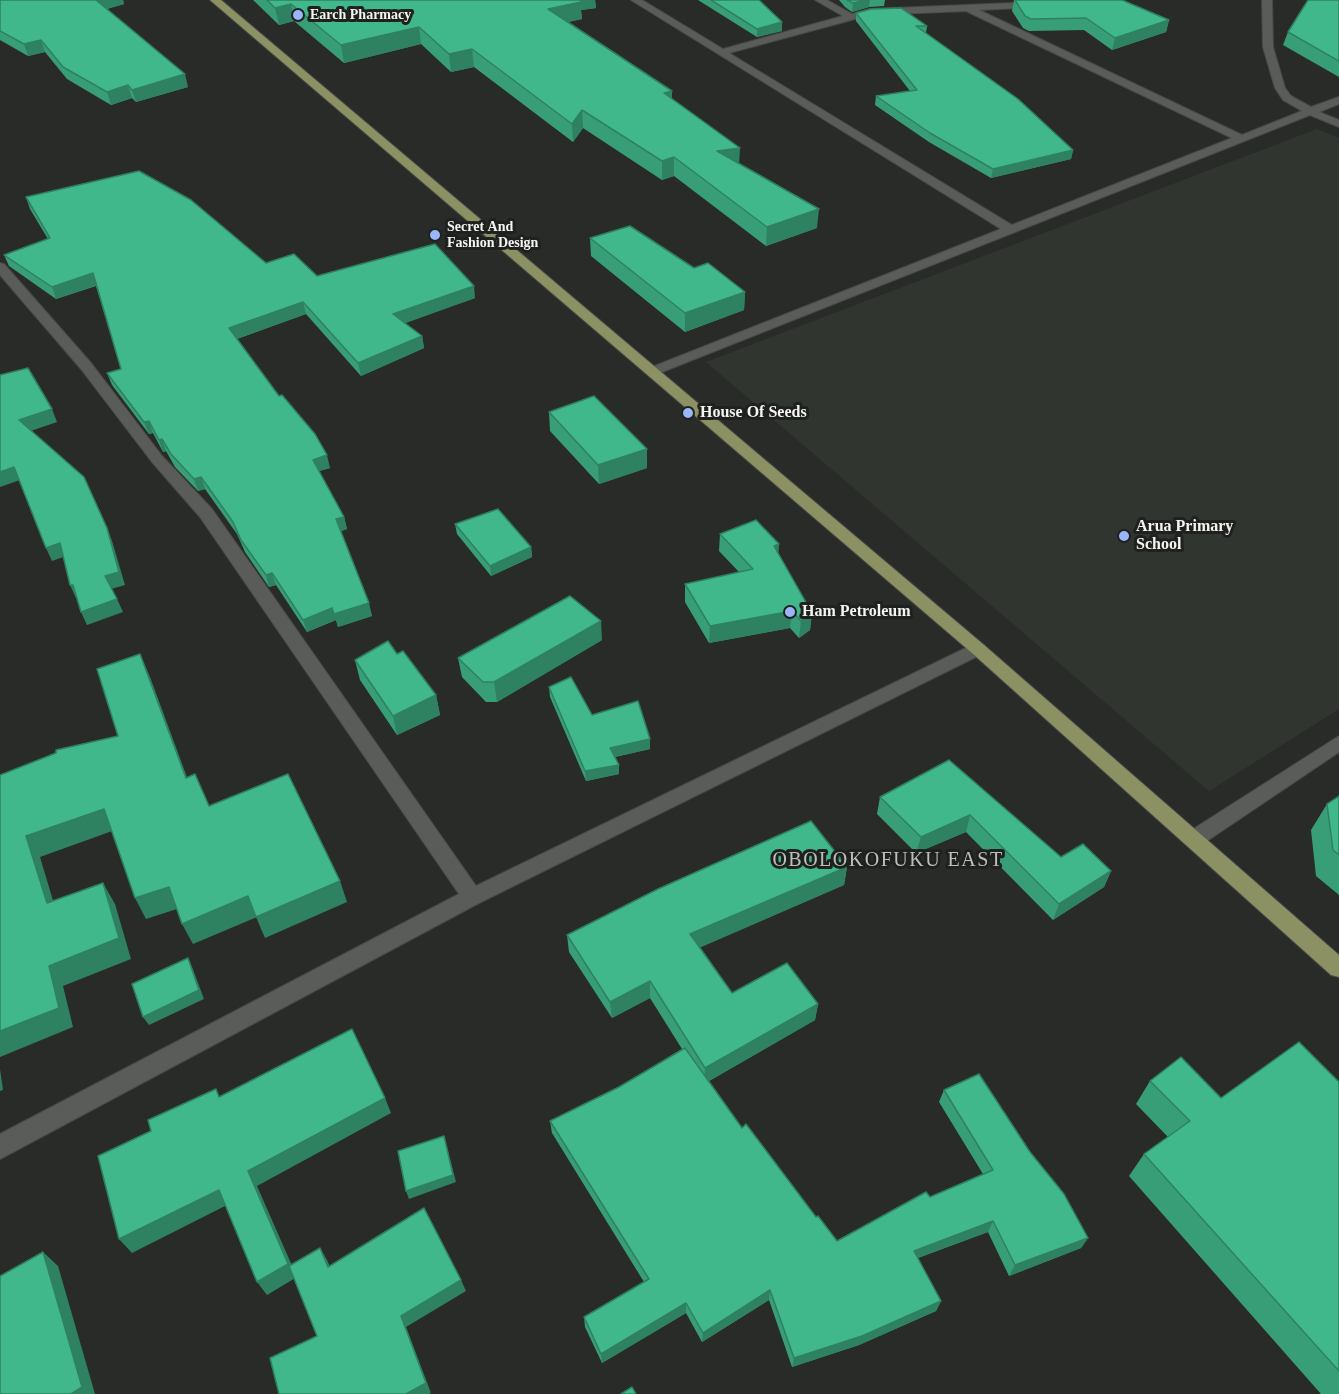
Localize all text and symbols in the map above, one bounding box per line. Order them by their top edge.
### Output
place label: Earch Pharmacy [310,7,411,23]
marker: Earch Pharmacy [291,8,305,22]
place label: Secret And Fashion Design [447,219,538,252]
marker: Secret And Fashion Design [428,228,442,242]
place label: House Of Seeds [700,403,807,423]
marker: House Of Seeds [681,406,695,420]
place label: Arua Primary School [1136,517,1233,555]
marker: Arua Primary School [1117,529,1131,543]
place label: Ham Petroleum [802,602,911,622]
marker: Ham Petroleum [783,605,797,619]
district label: OBOLOKOFUKU EAST [772,849,1004,873]

